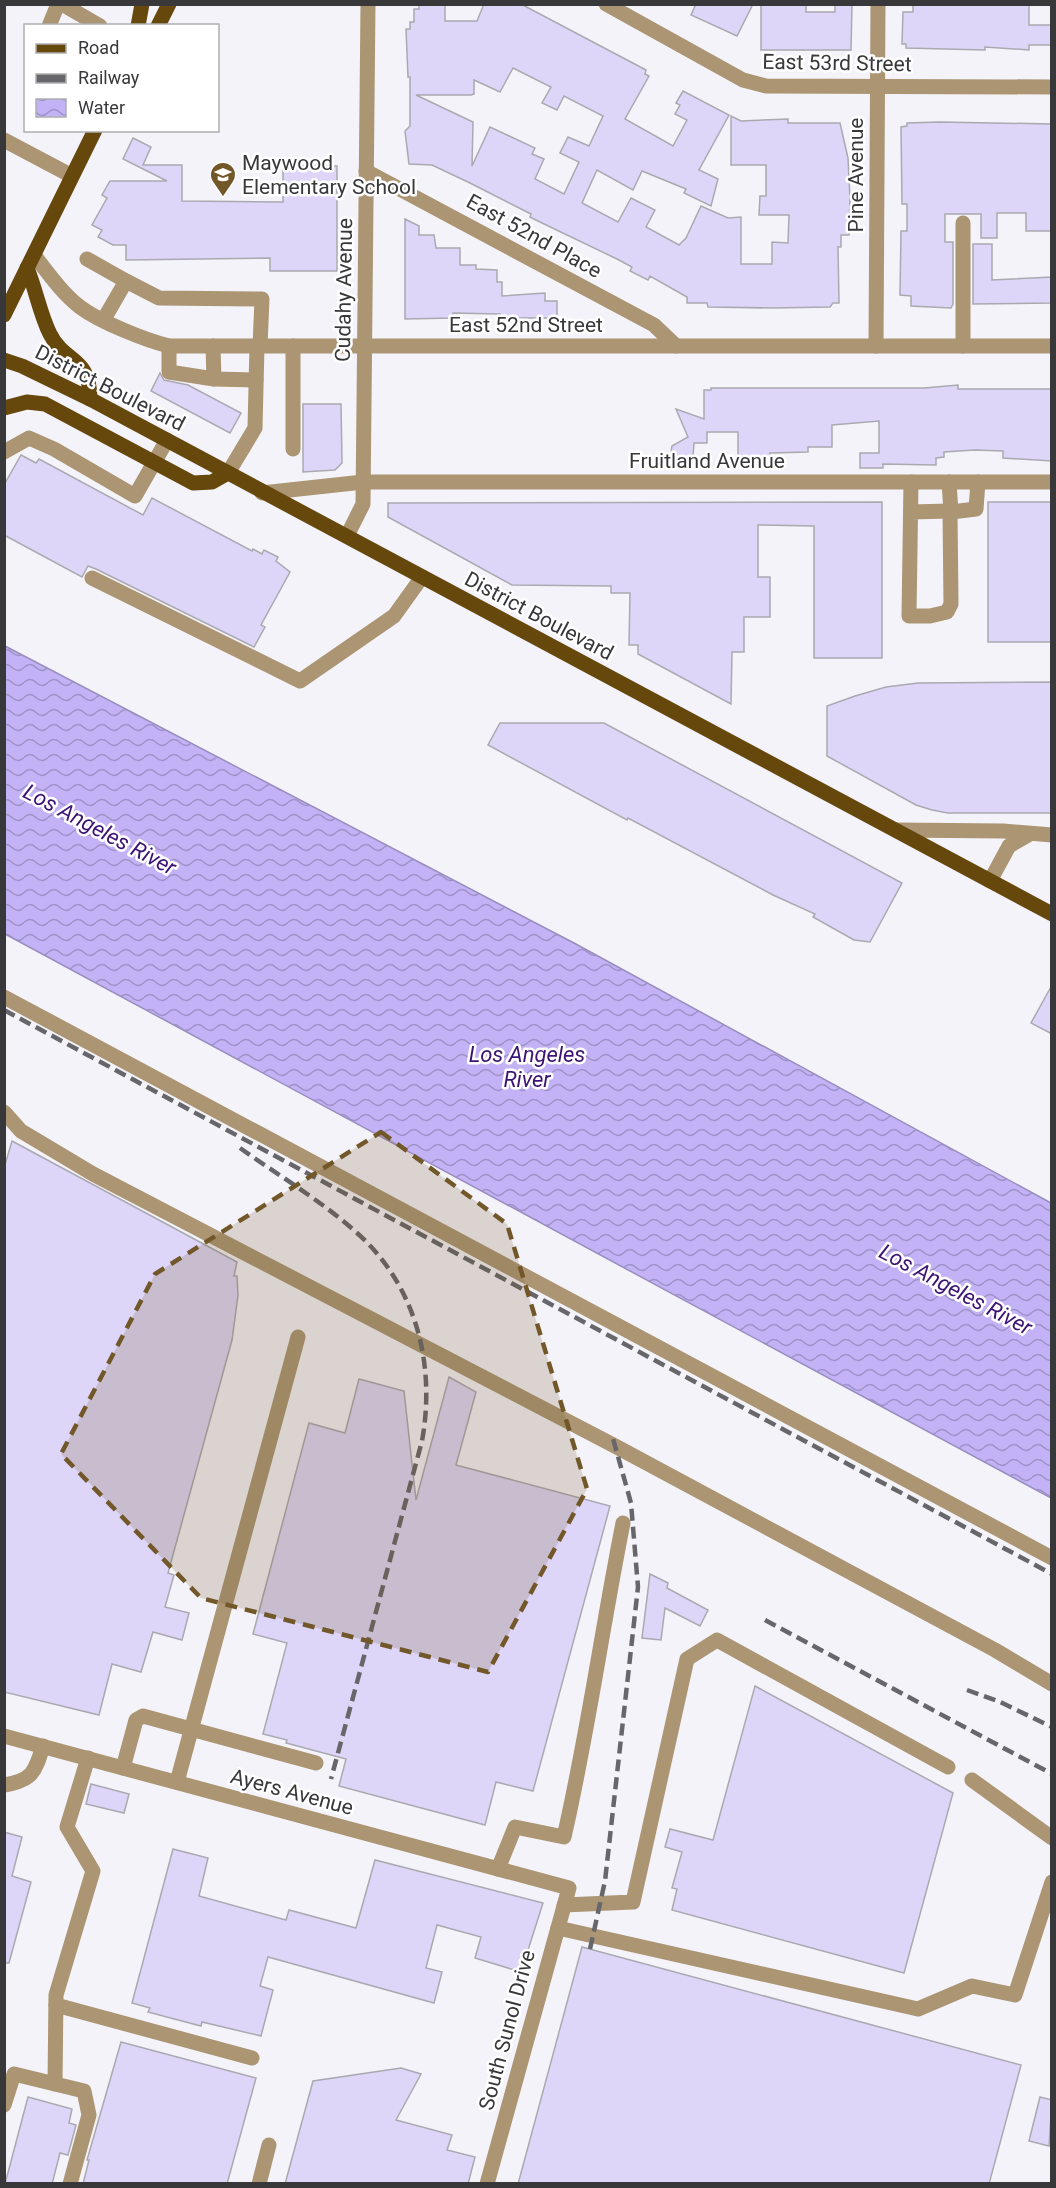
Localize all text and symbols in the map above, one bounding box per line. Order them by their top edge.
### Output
legend [24,24,219,132]
text: Road [78,37,119,58]
street label: East 53rd Street [762,50,912,76]
text: Railway [78,67,140,88]
text: Water [78,97,125,118]
street label: Pine Avenue [844,118,868,232]
place label: Maywood Elementary School [242,151,416,199]
school or university icon: Maywood Elementary School [208,160,238,198]
street label: East 52nd Place [462,189,606,283]
street label: Cudahy Avenue [331,218,357,362]
street label: East 52nd Street [449,313,603,337]
street label: District Boulevard [31,340,189,436]
street label: Fruitland Avenue [629,449,785,473]
street label: District Boulevard [461,567,617,665]
water label: Los Angeles River [19,779,181,881]
water label: Los Angeles River [469,1042,585,1092]
water label: Los Angeles River [875,1239,1037,1341]
street label: Ayers Avenue [228,1764,356,1820]
street label: South Sunol Drive [474,1947,540,2113]

